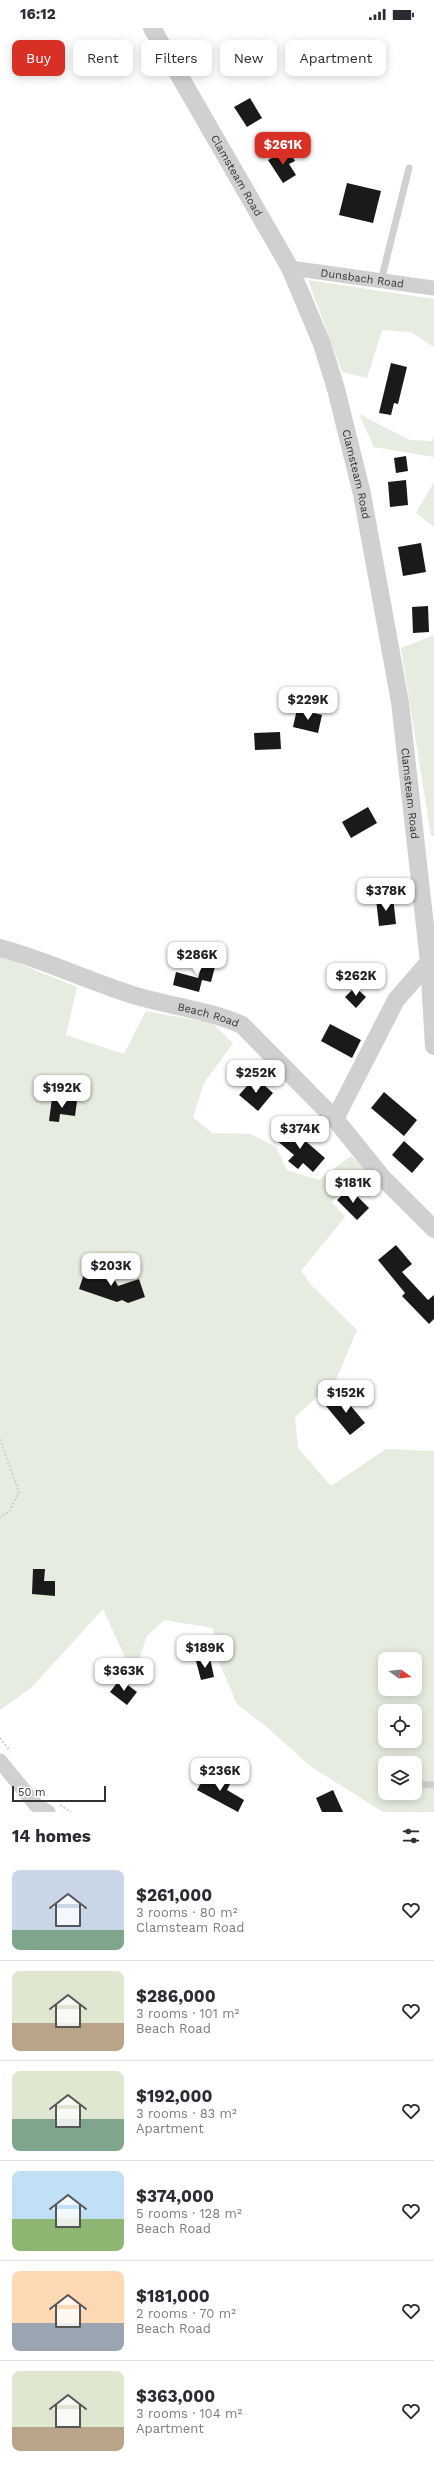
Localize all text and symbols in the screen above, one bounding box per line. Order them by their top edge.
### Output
text: 16:12 [20,5,56,23]
chip: Buy [12,40,65,76]
chip: Rent [73,40,133,76]
chip: Filters [141,40,212,76]
chip: New [220,40,277,76]
chip: Apartment [285,40,386,76]
street label: Clamsteam Road [208,132,265,218]
pin: $261K [255,132,311,166]
text: $261K [264,137,302,152]
street label: Dunsbach Road [320,266,405,290]
street label: Clamsteam Road [340,428,373,520]
pin: $229K [280,687,336,721]
text: $229K [288,692,328,707]
street label: Clamsteam Road [399,747,422,840]
pin: $378K [358,878,414,912]
text: $378K [366,883,406,898]
pin: $286K [169,942,225,976]
text: $286K [176,947,218,962]
pin: $262K [328,963,384,997]
text: $262K [336,968,376,983]
street label: Beach Road [176,1000,241,1030]
pin: $252K [228,1060,284,1094]
text: $252K [236,1065,276,1080]
pin: $192K [34,1075,90,1109]
text: $192K [43,1080,81,1095]
pin: $374K [272,1116,328,1150]
text: $374K [280,1121,320,1136]
pin: $181K [325,1170,381,1204]
text: $181K [335,1175,371,1190]
pin: $203K [83,1253,139,1287]
text: $203K [90,1258,132,1273]
pin: $152K [318,1380,374,1414]
text: $152K [327,1385,365,1400]
pin: $189K [177,1635,233,1669]
text: $189K [185,1640,225,1655]
north arrow [378,1652,422,1696]
map controls [378,1652,422,1800]
pin: $363K [96,1658,152,1692]
text: $363K [104,1663,144,1678]
button: locate [378,1704,422,1748]
button: layers [378,1756,422,1800]
pin: $236K [192,1758,248,1792]
text: $236K [200,1763,240,1778]
scale bar [12,1784,106,1803]
text: 50 m [18,1786,45,1799]
icon: filters [400,1825,422,1847]
text: 14 homes [12,1826,91,1846]
text: $261,000 [136,1885,212,1905]
icon: home [44,1886,92,1934]
icon: heart [400,1899,422,1921]
text: 3 rooms · 80 m² [136,1905,237,1920]
text: Clamsteam Road [136,1920,244,1935]
text: $286,000 [136,1986,216,2006]
icon: home [44,1987,92,2035]
icon: heart [400,2000,422,2022]
text: 3 rooms · 101 m² [136,2006,239,2021]
text: Beach Road [136,2021,211,2036]
text: $192,000 [136,2086,212,2106]
icon: home [44,2087,92,2135]
icon: heart [400,2100,422,2122]
text: 3 rooms · 83 m² [136,2106,237,2121]
text: Apartment [136,2121,204,2136]
text: $374,000 [136,2186,214,2206]
icon: home [44,2187,92,2235]
icon: heart [400,2200,422,2222]
text: 5 rooms · 128 m² [136,2206,242,2221]
text: Beach Road [136,2221,211,2236]
text: $181,000 [136,2286,210,2306]
icon: home [44,2287,92,2335]
icon: heart [400,2300,422,2322]
text: 2 rooms · 70 m² [136,2306,236,2321]
text: Beach Road [136,2321,211,2336]
text: $363,000 [136,2386,215,2406]
icon: home [44,2387,92,2435]
icon: heart [400,2400,422,2422]
text: 3 rooms · 104 m² [136,2406,242,2421]
text: Apartment [136,2421,204,2436]

